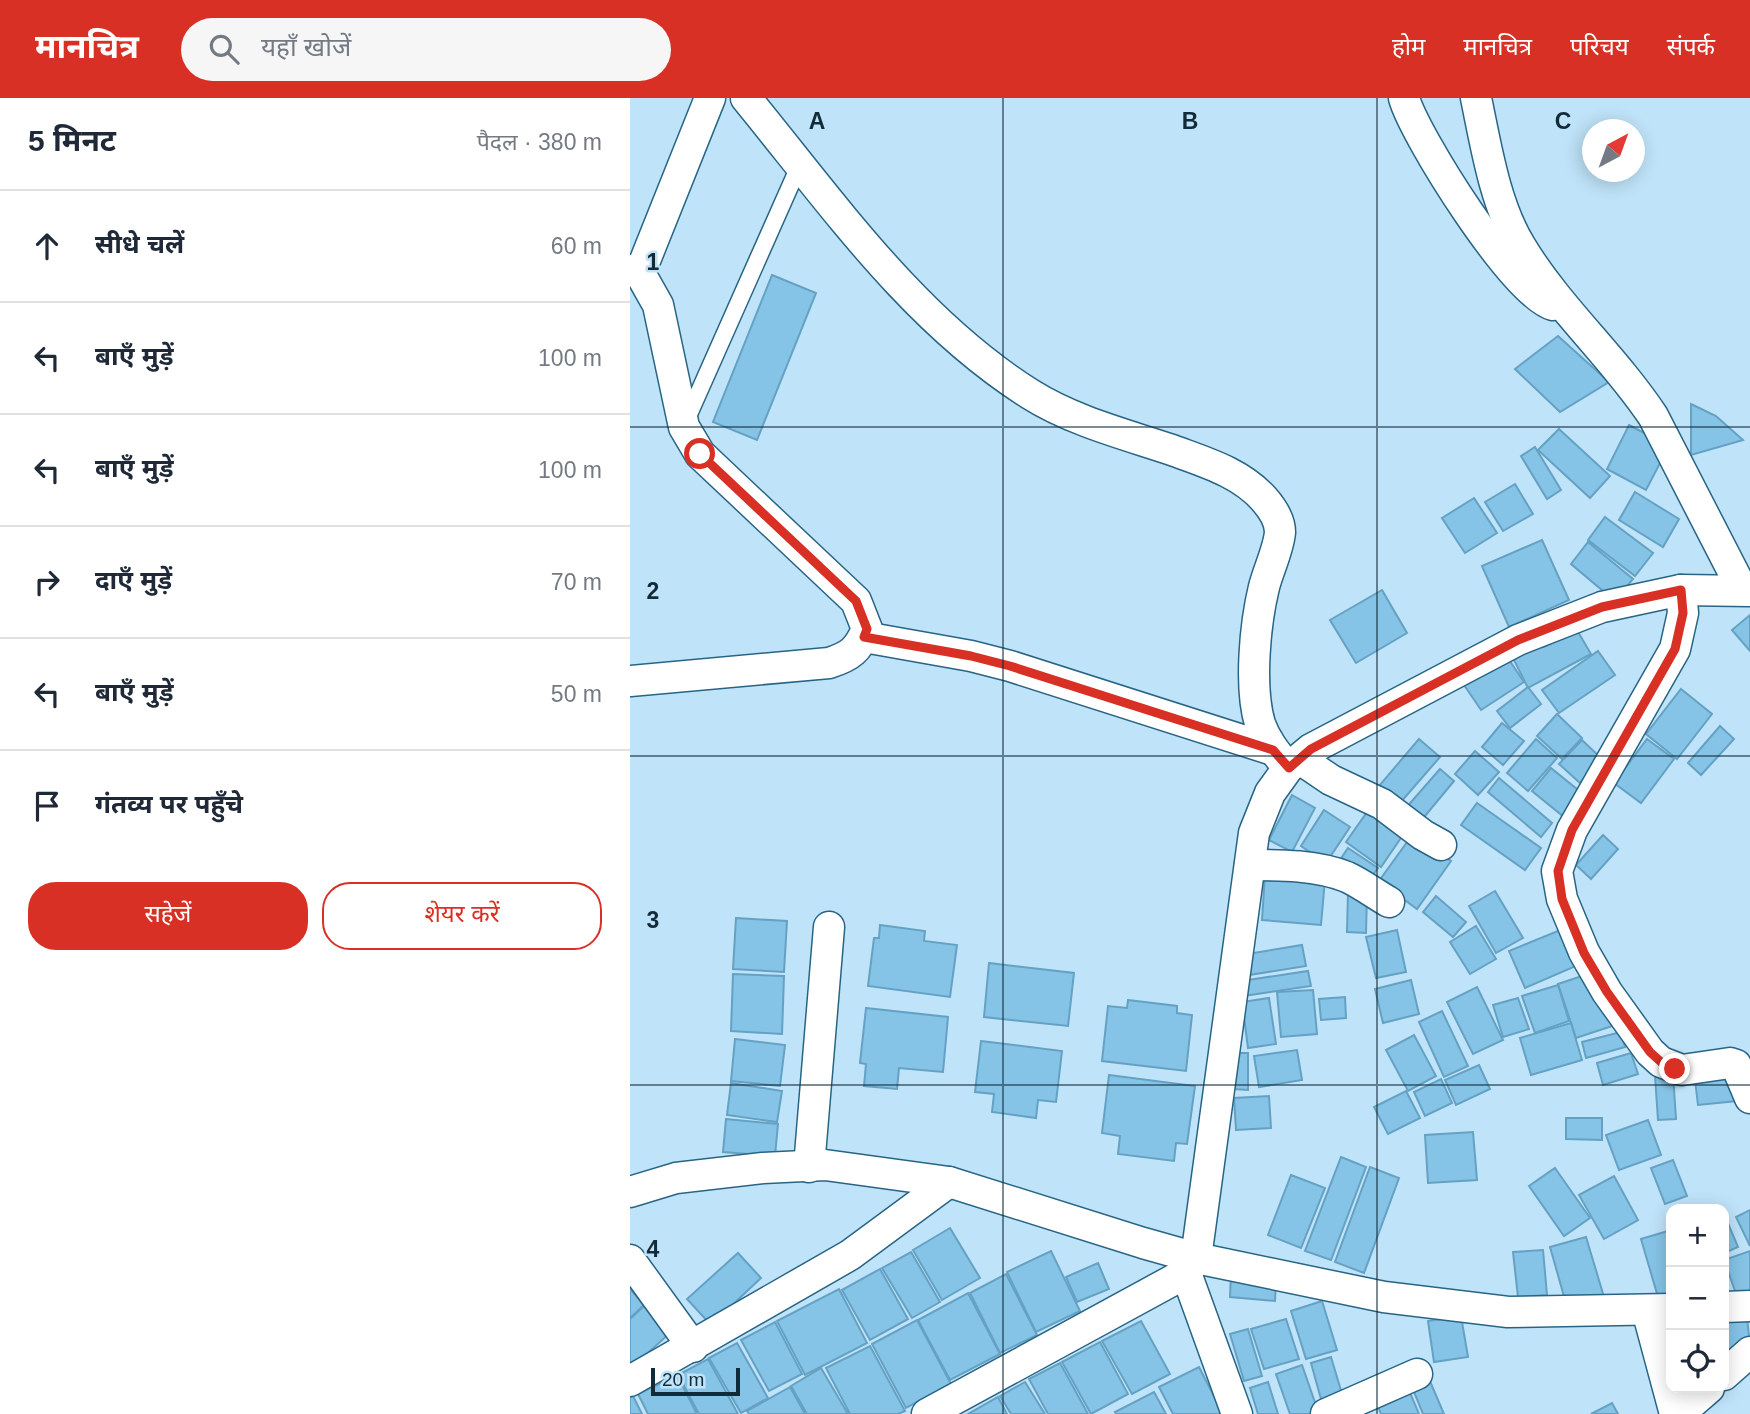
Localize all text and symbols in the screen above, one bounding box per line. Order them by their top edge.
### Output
search box [181,18,671,81]
text: मानचित्र [35,28,139,65]
icon: search [205,30,243,68]
text: यहाँ खोजें [261,32,351,62]
text: होम [1392,33,1425,60]
text: मानचित्र [1463,33,1532,60]
text: परिचय [1570,33,1629,60]
text: संपर्क [1667,33,1715,60]
text: A [809,108,825,134]
text: B [1182,108,1198,134]
text: C [1555,108,1571,134]
north arrow [1582,119,1645,182]
text: 5 मिनट [28,124,116,157]
text: पैदल · 380 m [477,129,602,155]
icon: ahead [28,227,66,265]
text: सीधे चलें [95,229,184,259]
text: 60 m [551,233,602,259]
text: 1 [647,249,660,275]
icon: left [28,339,66,377]
text: बाएँ मुड़ें [95,341,174,371]
text: 100 m [538,345,602,371]
route start [684,438,715,469]
icon: left [28,451,66,489]
text: बाएँ मुड़ें [95,453,174,483]
text: 100 m [538,457,602,483]
icon: right [28,563,66,601]
text: दाएँ मुड़ें [95,565,172,595]
text: 70 m [551,569,602,595]
text: 2 [647,578,659,604]
icon: left [28,675,66,713]
text: बाएँ मुड़ें [95,677,174,707]
text: 50 m [551,681,602,707]
icon: arrive [28,787,66,825]
text: गंतव्य पर पहुँचे [95,789,243,819]
button: सहेजें [28,882,308,950]
button: शेयर करें [322,882,602,950]
text: 3 [647,907,659,933]
route end [1659,1053,1690,1084]
map controls [1666,1204,1729,1393]
button: + [1666,1204,1729,1267]
text: 4 [647,1236,660,1262]
button: − [1666,1267,1729,1330]
button: locate [1666,1330,1729,1393]
scale bar [651,1365,740,1397]
text: 20 m [662,1369,704,1390]

